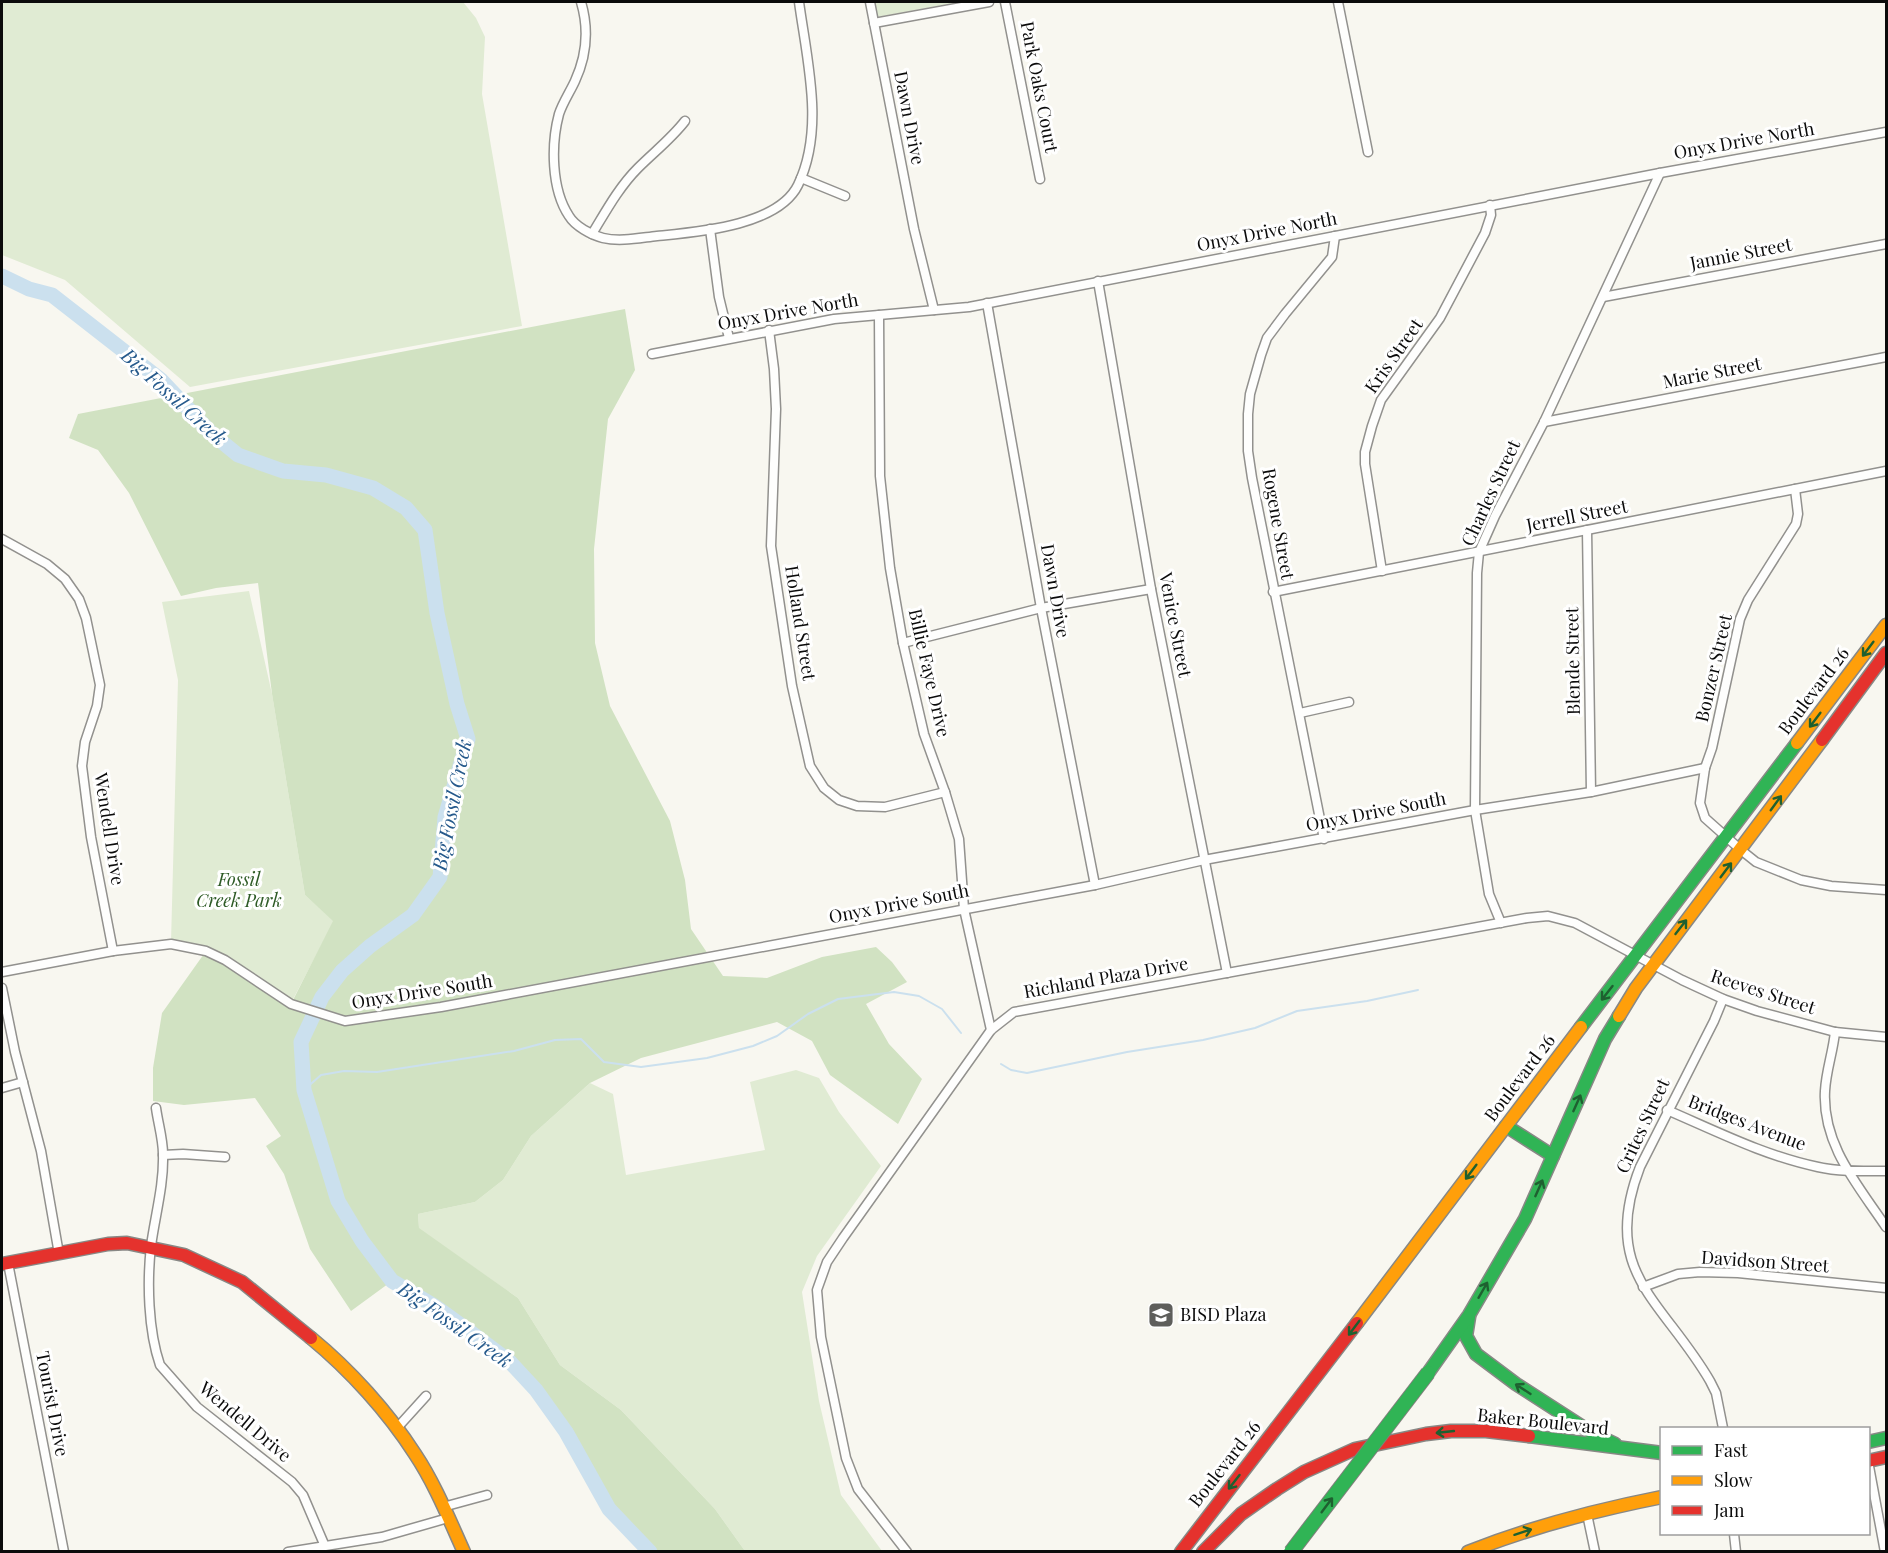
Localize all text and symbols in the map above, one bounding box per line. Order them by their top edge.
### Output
street label: Park Oaks Court [1016,19,1065,155]
street label: Dawn Drive [889,69,931,167]
street label: Onyx Drive North [1672,116,1816,164]
street label: Onyx Drive North [1195,206,1339,256]
street label: Jannie Street [1687,231,1794,275]
street label: Onyx Drive North [716,287,860,335]
street label: Kris Street [1359,313,1428,398]
water label: Big Fossil Creek [116,341,234,451]
street label: Marie Street [1661,351,1764,393]
street label: Charles Street [1455,435,1525,550]
street label: Rogene Street [1257,466,1301,582]
street label: Jerrell Street [1523,493,1630,537]
street label: Dawn Drive [1036,542,1076,640]
street label: Holland Street [780,564,822,683]
street label: Venice Street [1154,569,1198,680]
street label: Billie Faye Drive [904,606,956,739]
street label: Blende Street [1559,606,1585,715]
street label: Bonzer Street [1689,611,1737,724]
one-way arrow [1862,641,1875,657]
street label: Boulevard 26 [1772,642,1854,739]
one-way arrow [1809,712,1821,728]
water label: Big Fossil Creek [424,737,477,874]
street label: Wendell Drive [89,770,131,887]
street label: Onyx Drive South [1304,786,1448,836]
one-way arrow [1770,795,1782,811]
one-way arrow [1720,862,1732,878]
park label: Fossil Creek Park [196,867,282,912]
street label: Onyx Drive South [827,878,971,928]
one-way arrow [1675,919,1688,935]
street label: Richland Plaza Drive [1022,951,1190,1003]
street label: Reeves Street [1708,963,1819,1019]
street label: Onyx Drive South [350,968,494,1014]
one-way arrow [1601,984,1614,1000]
street label: Boulevard 26 [1478,1029,1560,1126]
street label: Crites Street [1610,1074,1675,1177]
street label: Bridges Avenue [1685,1089,1810,1156]
one-way arrow [1572,1094,1584,1112]
one-way arrow [1464,1164,1477,1180]
one-way arrow [1534,1179,1545,1197]
street label: Davidson Street [1700,1245,1830,1277]
water label: Big Fossil Creek [393,1274,518,1373]
one-way arrow [1478,1282,1490,1299]
school or university icon: BISD Plaza [1146,1300,1176,1330]
place label: BISD Plaza [1180,1302,1266,1326]
one-way arrow [1347,1320,1360,1336]
street label: Tourist Drive [31,1349,75,1458]
street label: Wendell Drive [194,1375,297,1467]
one-way arrow [1515,1382,1532,1394]
street label: Baker Boulevard [1476,1402,1611,1440]
street label: Boulevard 26 [1183,1415,1266,1512]
one-way arrow [1435,1427,1455,1438]
legend [1660,1427,1870,1535]
text: Fast [1714,1438,1748,1462]
text: Slow [1714,1468,1752,1492]
one-way arrow [1227,1474,1240,1490]
one-way arrow [1320,1497,1333,1513]
text: Jam [1713,1498,1744,1522]
one-way arrow [1513,1526,1532,1537]

